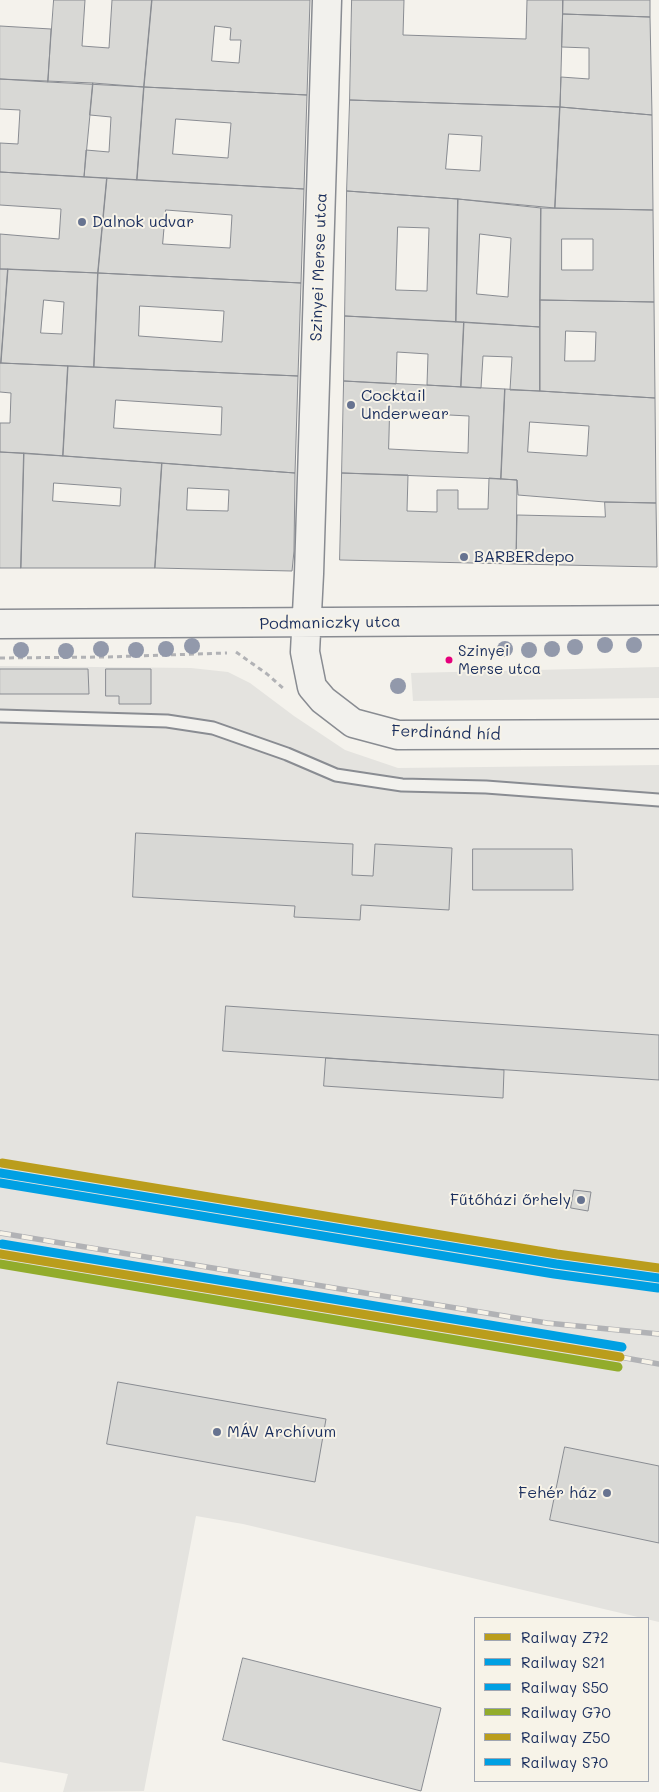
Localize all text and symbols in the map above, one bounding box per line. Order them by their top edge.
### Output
street label: Szinyei Merse utca [307,192,331,342]
place label: Dalnok udvar [92,212,194,232]
marker: Dalnok udvar [76,216,88,228]
place label: Cocktail Underwear [361,386,449,424]
marker: Cocktail Underwear [345,399,357,411]
place label: BARBERdepo [474,547,574,567]
marker: BARBERdepo [458,551,470,563]
street label: Podmaniczky utca [259,612,401,634]
place label: Szinyei Merse utca [458,642,541,677]
marker: Szinyei Merse utca [444,655,454,665]
street label: Ferdinánd híd [391,722,501,744]
place label: Fűtőházi őrhely [450,1190,571,1210]
marker: Fűtőházi őrhely [575,1194,587,1206]
place label: MÁV Archívum [227,1422,336,1442]
marker: MÁV Archívum [211,1426,223,1438]
place label: Fehér ház [518,1483,597,1503]
marker: Fehér ház [601,1487,613,1499]
legend [474,1617,649,1782]
text: Railway Z72 [521,1627,609,1647]
text: Railway S21 [521,1652,605,1672]
text: Railway S50 [521,1677,608,1697]
text: Railway G70 [521,1702,611,1722]
text: Railway Z50 [521,1727,610,1747]
text: Railway S70 [521,1752,608,1772]

